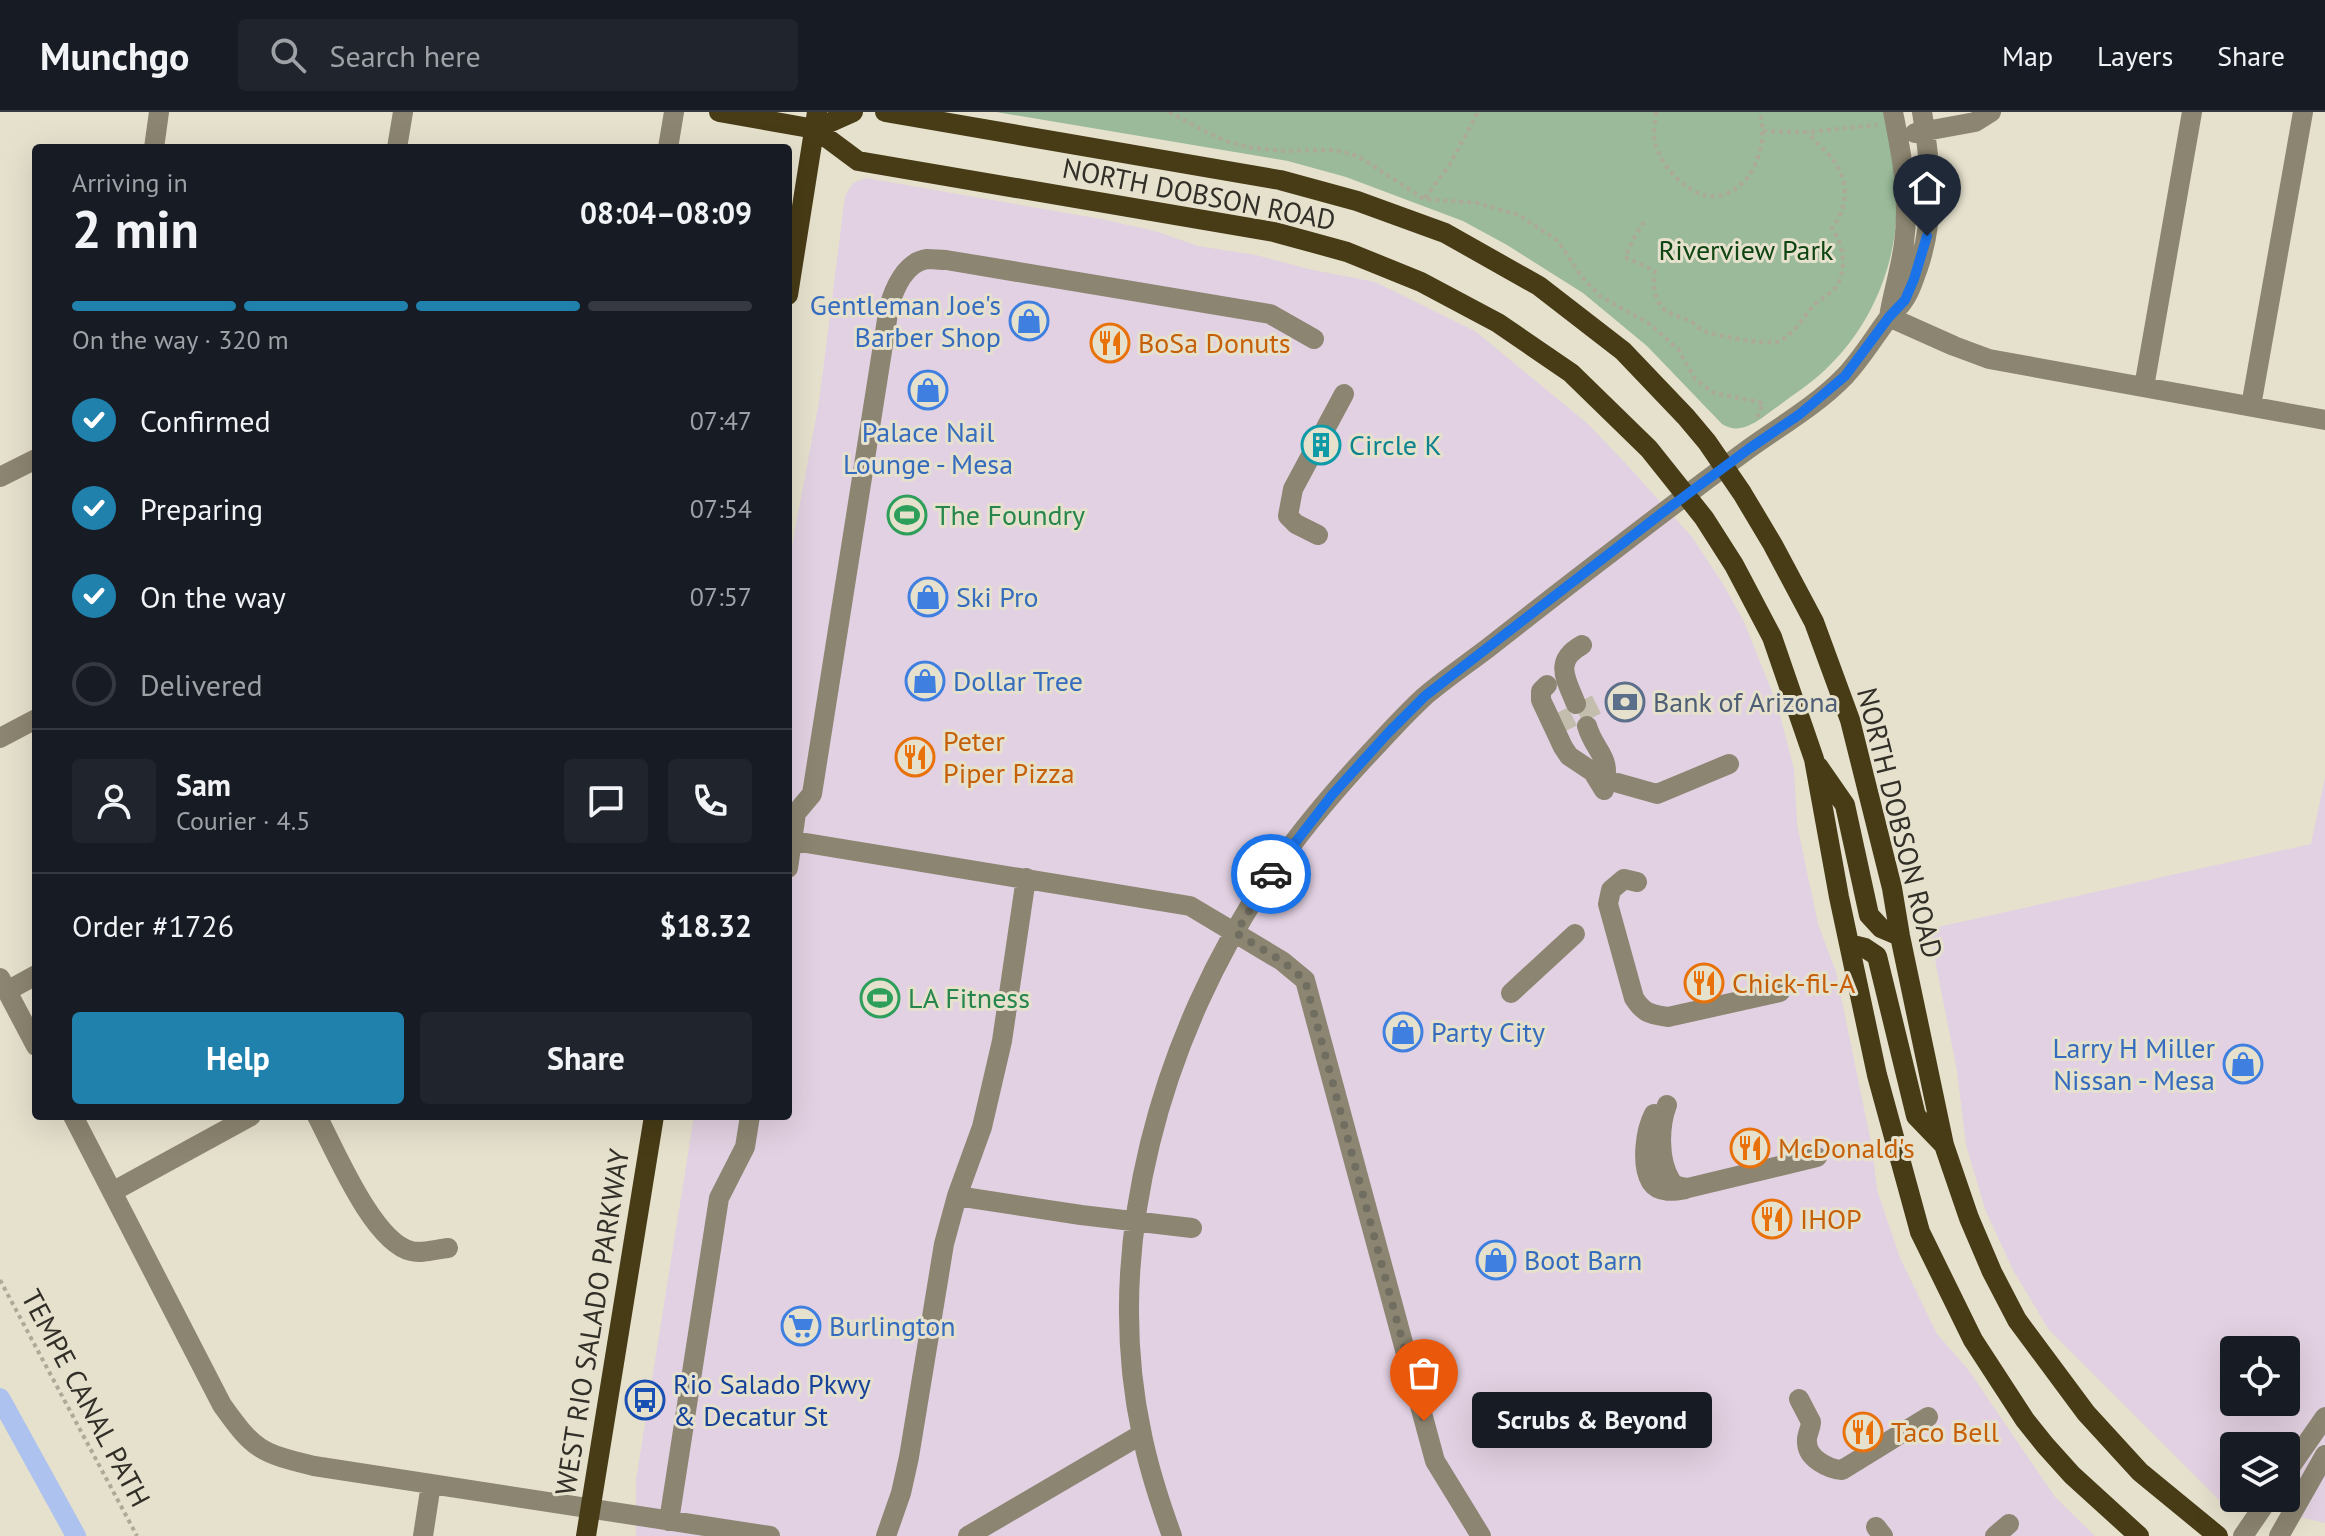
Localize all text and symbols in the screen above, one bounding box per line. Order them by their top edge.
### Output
search box [238,19,798,91]
text: Munchgo [40,31,190,80]
icon: search [266,33,310,77]
text: Search here [330,36,481,75]
text: Map [2002,37,2053,74]
text: Layers [2097,37,2173,74]
text: Share [2217,37,2285,74]
street label: NORTH DOBSON ROAD [1059,149,1339,238]
pin [1893,154,1961,236]
text: Arriving in [72,166,188,199]
icon: home [1905,166,1949,210]
text: 08:04–08:09 [580,193,752,232]
text: 2 min [72,195,199,262]
park label: Riverview Park [1659,231,1834,268]
place label: Gentleman Joe's Barber Shop [810,286,1001,355]
shop icon: Gentleman Joe's Barber Shop [1008,300,1050,342]
restaurant icon: BoSa Donuts [1089,322,1131,364]
text: On the way · 320 m [72,323,289,356]
place label: BoSa Donuts [1138,324,1291,361]
shop icon: Palace Nail Lounge - Mesa [907,369,949,411]
icon: check [72,398,116,442]
text: Confirmed [140,401,271,440]
text: 07:47 [690,404,752,437]
place label: Palace Nail Lounge - Mesa [843,413,1013,482]
building icon: Circle K [1300,424,1342,466]
place label: Circle K [1349,426,1442,463]
icon: check [72,486,116,530]
text: Preparing [140,489,263,528]
text: 07:54 [690,492,752,525]
sports icon: The Foundry [886,494,928,536]
place label: The Foundry [935,496,1085,533]
icon: check [72,574,116,618]
shop icon: Ski Pro [907,576,949,618]
text: On the way [140,577,286,616]
place label: Ski Pro [956,578,1038,615]
text: 07:57 [690,580,752,613]
shop icon: Dollar Tree [904,660,946,702]
place label: Dollar Tree [953,662,1083,699]
text: Delivered [140,665,263,704]
bank icon: Bank of Arizona [1604,681,1646,723]
place label: Bank of Arizona [1653,683,1838,720]
street label: NORTH DOBSON ROAD [1849,684,1952,962]
place label: Peter Piper Pizza [943,722,1075,791]
restaurant icon: Peter Piper Pizza [894,736,936,778]
button: person [72,759,156,843]
button: chat [564,759,648,843]
button: phone [668,759,752,843]
text: Sam [176,765,231,804]
text: Courier · 4.5 [176,804,310,837]
courier [1231,834,1311,914]
icon: car [1249,852,1293,896]
text: Order #1726 [72,906,234,945]
text: $18.32 [660,906,752,945]
restaurant icon: Chick-fil-A [1683,962,1725,1004]
place label: Chick-fil-A [1732,964,1856,1001]
sports icon: LA Fitness [859,977,901,1019]
place label: LA Fitness [908,979,1030,1016]
shop icon: Party City [1382,1011,1424,1053]
button: Help [72,1012,404,1104]
button: Share [420,1012,752,1104]
place label: Party City [1431,1013,1545,1050]
place label: Larry H Miller Nissan - Mesa [2053,1029,2215,1098]
shop icon: Larry H Miller Nissan - Mesa [2222,1043,2264,1085]
restaurant icon: McDonald's [1729,1127,1771,1169]
place label: McDonald's [1778,1129,1915,1166]
street label: WEST RIO SALADO PARKWAY [546,1146,637,1498]
restaurant icon: IHOP [1751,1198,1793,1240]
place label: IHOP [1800,1200,1862,1237]
shop icon: Boot Barn [1475,1239,1517,1281]
place label: Boot Barn [1524,1241,1642,1278]
street label: TEMPE CANAL PATH [13,1283,159,1513]
supermarket icon: Burlington [780,1305,822,1347]
place label: Burlington [829,1307,956,1344]
map controls [2220,1336,2300,1512]
button: locate [2220,1336,2300,1416]
pin [1390,1339,1458,1421]
icon: bag [1402,1351,1446,1395]
place label: Rio Salado Pkwy & Decatur St [673,1365,871,1434]
bus stop icon: Rio Salado Pkwy & Decatur St [624,1379,666,1421]
callout: Scrubs & Beyond [1472,1393,1712,1449]
text: Scrubs & Beyond [1497,1403,1687,1436]
restaurant icon: Taco Bell [1842,1411,1884,1453]
place label: Taco Bell [1891,1413,1999,1450]
button: layers [2220,1432,2300,1512]

